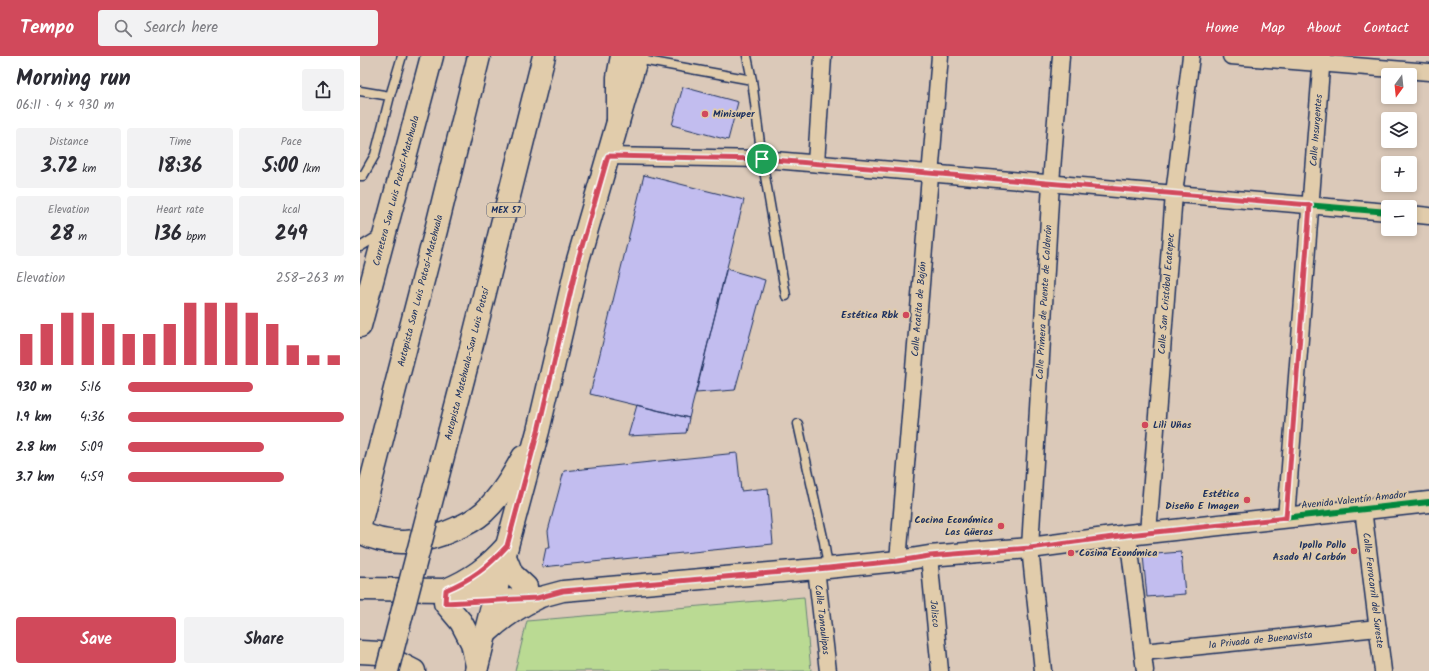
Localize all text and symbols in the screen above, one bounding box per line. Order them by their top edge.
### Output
search box [98,10,378,46]
text: Tempo [20,13,74,43]
text: Search here [144,16,218,40]
icon: search [112,17,134,39]
text: Home [1205,17,1239,39]
text: Map [1261,17,1285,39]
text: About [1307,17,1341,39]
text: Contact [1363,17,1409,39]
text: Morning run [16,62,131,97]
north arrow [1381,68,1417,104]
map controls [1381,68,1417,236]
button: share [302,69,344,111]
street label: Calle Insurgentes [1305,93,1327,167]
text: 06:11 · 4 × 930 m [16,95,114,116]
place label: Minisuper [713,106,755,122]
marker: Minisuper [700,109,710,119]
button: layers [1381,112,1417,148]
street label: Carretera San Luis Potosí-Matehuala [368,113,424,268]
text: Distance [49,133,88,151]
text: Time [169,133,191,151]
text: Pace [281,133,302,151]
pin [745,142,779,176]
icon: arrive [751,148,773,170]
text: 3.72 [41,151,78,183]
text: 18:36 [158,151,202,183]
text: 5:00 [262,151,298,183]
button: + [1381,156,1417,192]
text: km [78,160,96,178]
text: /km [298,160,320,178]
button: − [1381,200,1417,236]
text: Elevation [48,201,89,219]
text: Heart rate [156,201,204,219]
text: kcal [282,201,300,219]
road number: MEX 57 [487,203,525,217]
street label: Autopista San Luis Potosí-Matehuala [393,213,448,368]
text: 28 [50,219,74,251]
text: 136 [154,219,182,251]
text: 249 [275,219,308,251]
street label: Calle Primera de Puente de Calderón [1032,224,1057,380]
text: m [74,228,87,246]
text: bpm [182,228,206,246]
street label: Calle San Cristóbal Ecatepec [1154,232,1179,355]
street label: Calle Acatita de Baján [907,261,931,357]
text: Elevation [16,268,65,289]
text: 258–263 m [276,268,344,289]
street label: Autopista Matehuala-San Luis Potosí [440,285,494,442]
place label: Estética Rbk [841,307,899,323]
marker: Estética Rbk [901,310,911,320]
text: 930 m [16,377,52,398]
text: 5:16 [80,377,102,398]
text: 1.9 km [16,407,52,428]
text: 4:36 [80,407,105,428]
place label: Lili Uñas [1153,417,1192,433]
marker: Lili Uñas [1140,420,1150,430]
text: 2.8 km [16,437,56,458]
text: 5:09 [80,437,103,458]
text: 3.7 km [16,467,54,488]
text: 4:59 [80,467,104,488]
place label: Estética Diseño E Imagen [1165,486,1239,514]
street label: Avenida Valentín Amador [1301,486,1408,513]
marker: Estética Diseño E Imagen [1242,495,1252,505]
place label: Cocina Económica Las Güeras [914,512,993,540]
marker: Cocina Económica Las Güeras [996,521,1006,531]
street label: Calle Ferrocarril del Sureste [1358,532,1388,650]
place label: Ipollo Pollo Asado Al Carbón [1273,537,1346,565]
place label: Cosina Económica [1079,545,1157,561]
marker: Ipollo Pollo Asado Al Carbón [1349,546,1359,556]
marker: Cosina Económica [1066,548,1076,558]
street label: Calle Tamaulipas [810,584,834,656]
street label: Jalisco [925,599,944,629]
button: Save [16,617,176,663]
button: Share [184,617,344,663]
street label: 1a Privada de Buenavista [1208,627,1313,653]

